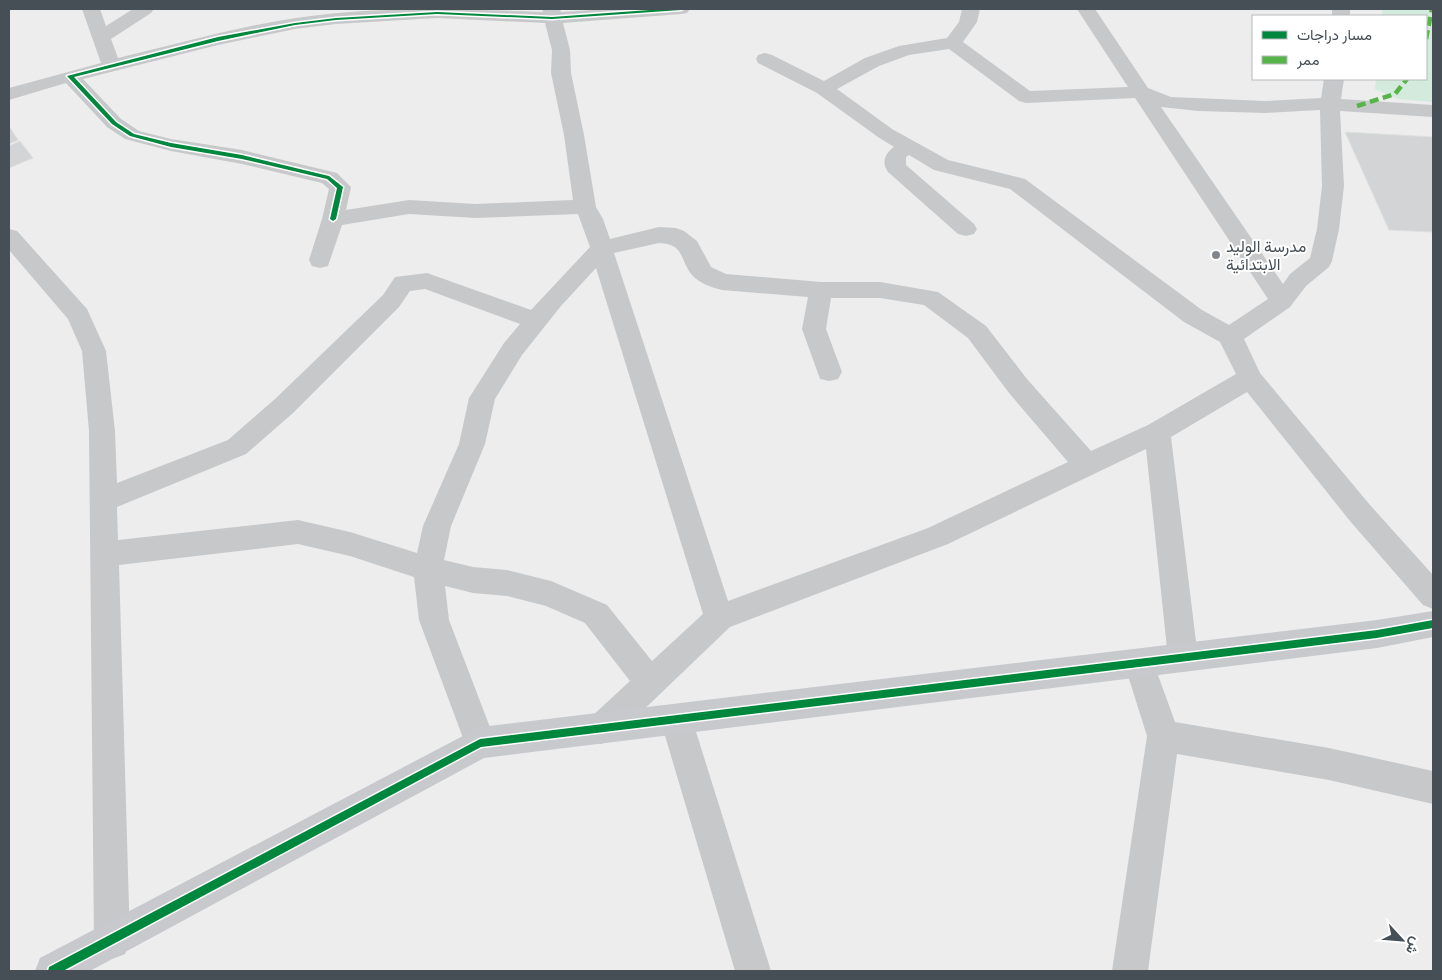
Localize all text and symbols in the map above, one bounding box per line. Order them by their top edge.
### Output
legend [1252,15,1427,80]
text: مسار دراجات [1297,26,1372,44]
text: ممر [1296,51,1319,69]
place label: مدرسة الوليد الابتدائية [1226,237,1306,274]
marker: مدرسة الوليد الابتدائية [1210,249,1222,261]
north arrow [1377,915,1427,965]
text: ش [1402,934,1425,957]

